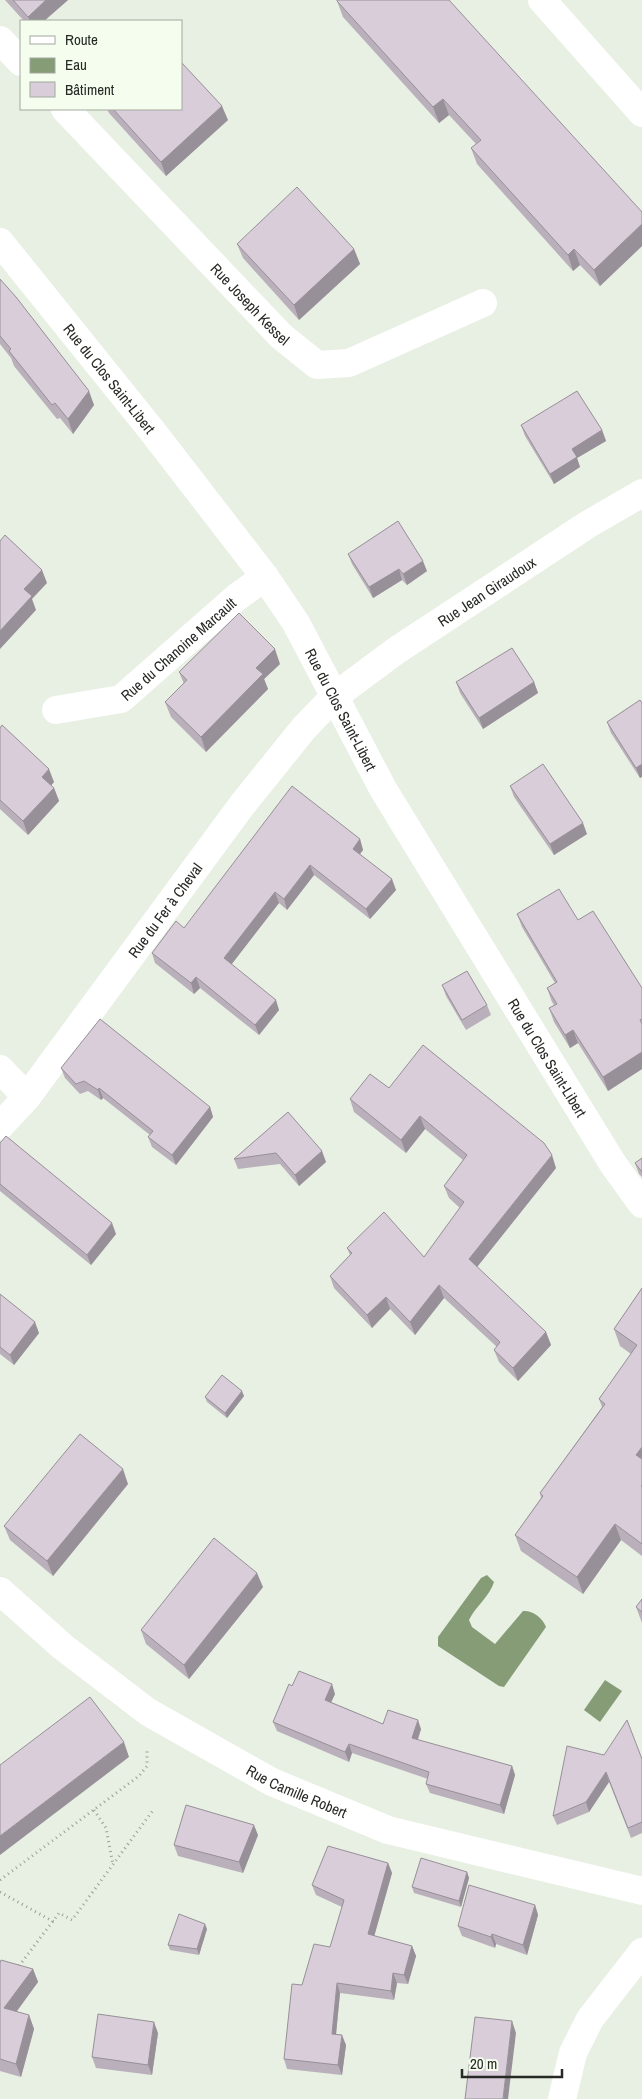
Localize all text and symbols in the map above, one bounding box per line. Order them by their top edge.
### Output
legend [20,20,182,110]
text: Route [65,29,98,50]
text: Eau [65,54,87,75]
text: Bâtiment [65,79,115,100]
street label: Rue Joseph Kessel [206,258,294,350]
street label: Rue du Clos Saint-Libert [59,319,161,438]
street label: Rue Jean Giraudoux [433,551,540,631]
street label: Rue du Chanoine Marcault [116,592,241,705]
street label: Rue du Clos Saint-Libert [300,644,382,775]
street label: Rue du Fer à Cheval [123,858,207,962]
street label: Rue du Clos Saint-Libert [503,994,592,1121]
street label: Rue Camille Robert [243,1759,351,1823]
scale bar [462,2046,562,2078]
text: 20 m [470,2053,497,2074]

